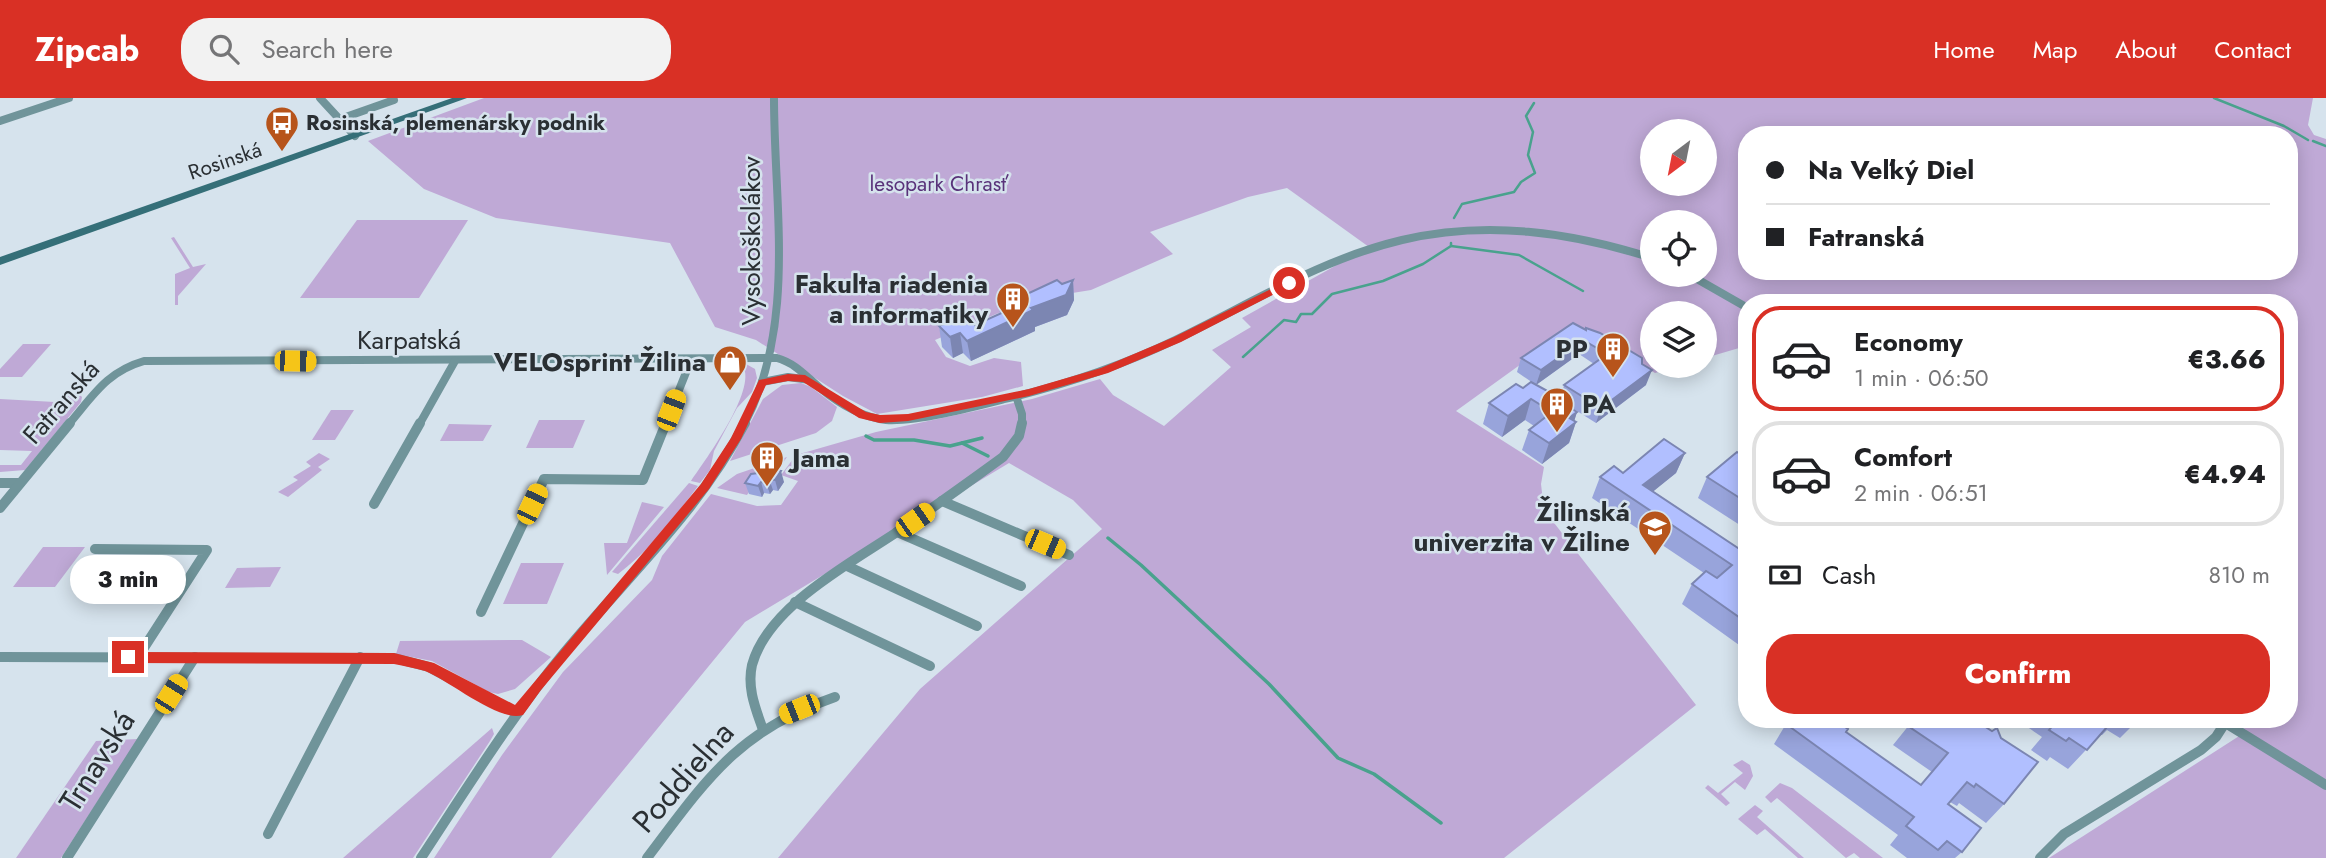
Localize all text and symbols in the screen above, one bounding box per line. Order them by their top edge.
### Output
search box [181,18,671,81]
text: Zipcab [35,26,139,73]
icon: search [205,30,243,68]
text: Search here [261,30,393,68]
text: Home [1933,32,1995,67]
text: Map [2033,32,2077,67]
text: About [2115,32,2176,67]
text: Contact [2214,32,2291,67]
bus stop icon: Rosinská, plemenársky podnik [263,104,301,153]
place label: Rosinská, plemenársky podnik [306,108,605,138]
north arrow [1640,119,1717,196]
map controls [1640,119,1717,378]
street label: Rosinská [184,134,266,188]
text: Na Veľký Diel [1808,151,1974,189]
street label: Vysokoškolákov [732,156,770,326]
park label: lesopark Chrasť [870,169,1009,199]
button: locate [1640,210,1717,287]
text: Fatranská [1808,218,1925,256]
place label: Fakulta riadenia a informatiky [795,265,988,333]
route start [1273,267,1305,299]
building icon: Fakulta riadenia a informatiky [994,280,1032,329]
button: layers [1640,301,1717,378]
street label: Karpatská [357,321,461,359]
text: Economy [1854,323,1963,361]
icon: car [1770,327,1833,390]
place label: PP [1556,330,1588,368]
building icon: PP [1594,330,1632,379]
text: €3.66 [2187,340,2266,378]
place label: VELOsprint Žilina [493,343,706,381]
shop icon: VELOsprint Žilina [711,343,749,392]
car [274,350,317,372]
street label: Fatranská [14,352,108,452]
text: 1 min · 06:50 [1854,361,1989,395]
building icon: PA [1538,385,1576,434]
place label: PA [1582,385,1616,423]
car [654,387,689,433]
text: Comfort [1854,438,1952,476]
building icon: Jama [748,439,786,488]
place label: Jama [787,439,850,477]
icon: car [1770,442,1833,505]
text: €4.94 [2184,455,2266,493]
text: 2 min · 06:51 [1854,476,1988,510]
car [514,481,551,527]
place label: Žilinská univerzita v Žiline [1414,493,1630,561]
car [892,499,939,541]
school or university icon: Žilinská univerzita v Žiline [1636,508,1674,557]
car [1022,526,1069,562]
callout: 3 min [70,556,186,604]
icon: cash [1766,556,1804,594]
text: Cash [1822,556,1876,594]
text: 810 m [2208,558,2270,592]
text: 3 min [98,562,158,596]
button: Confirm [1766,634,2270,714]
route end [112,641,144,673]
car [151,671,192,717]
car [776,691,823,727]
street label: Trnavská [48,701,146,821]
street label: Poddielna [621,711,745,843]

